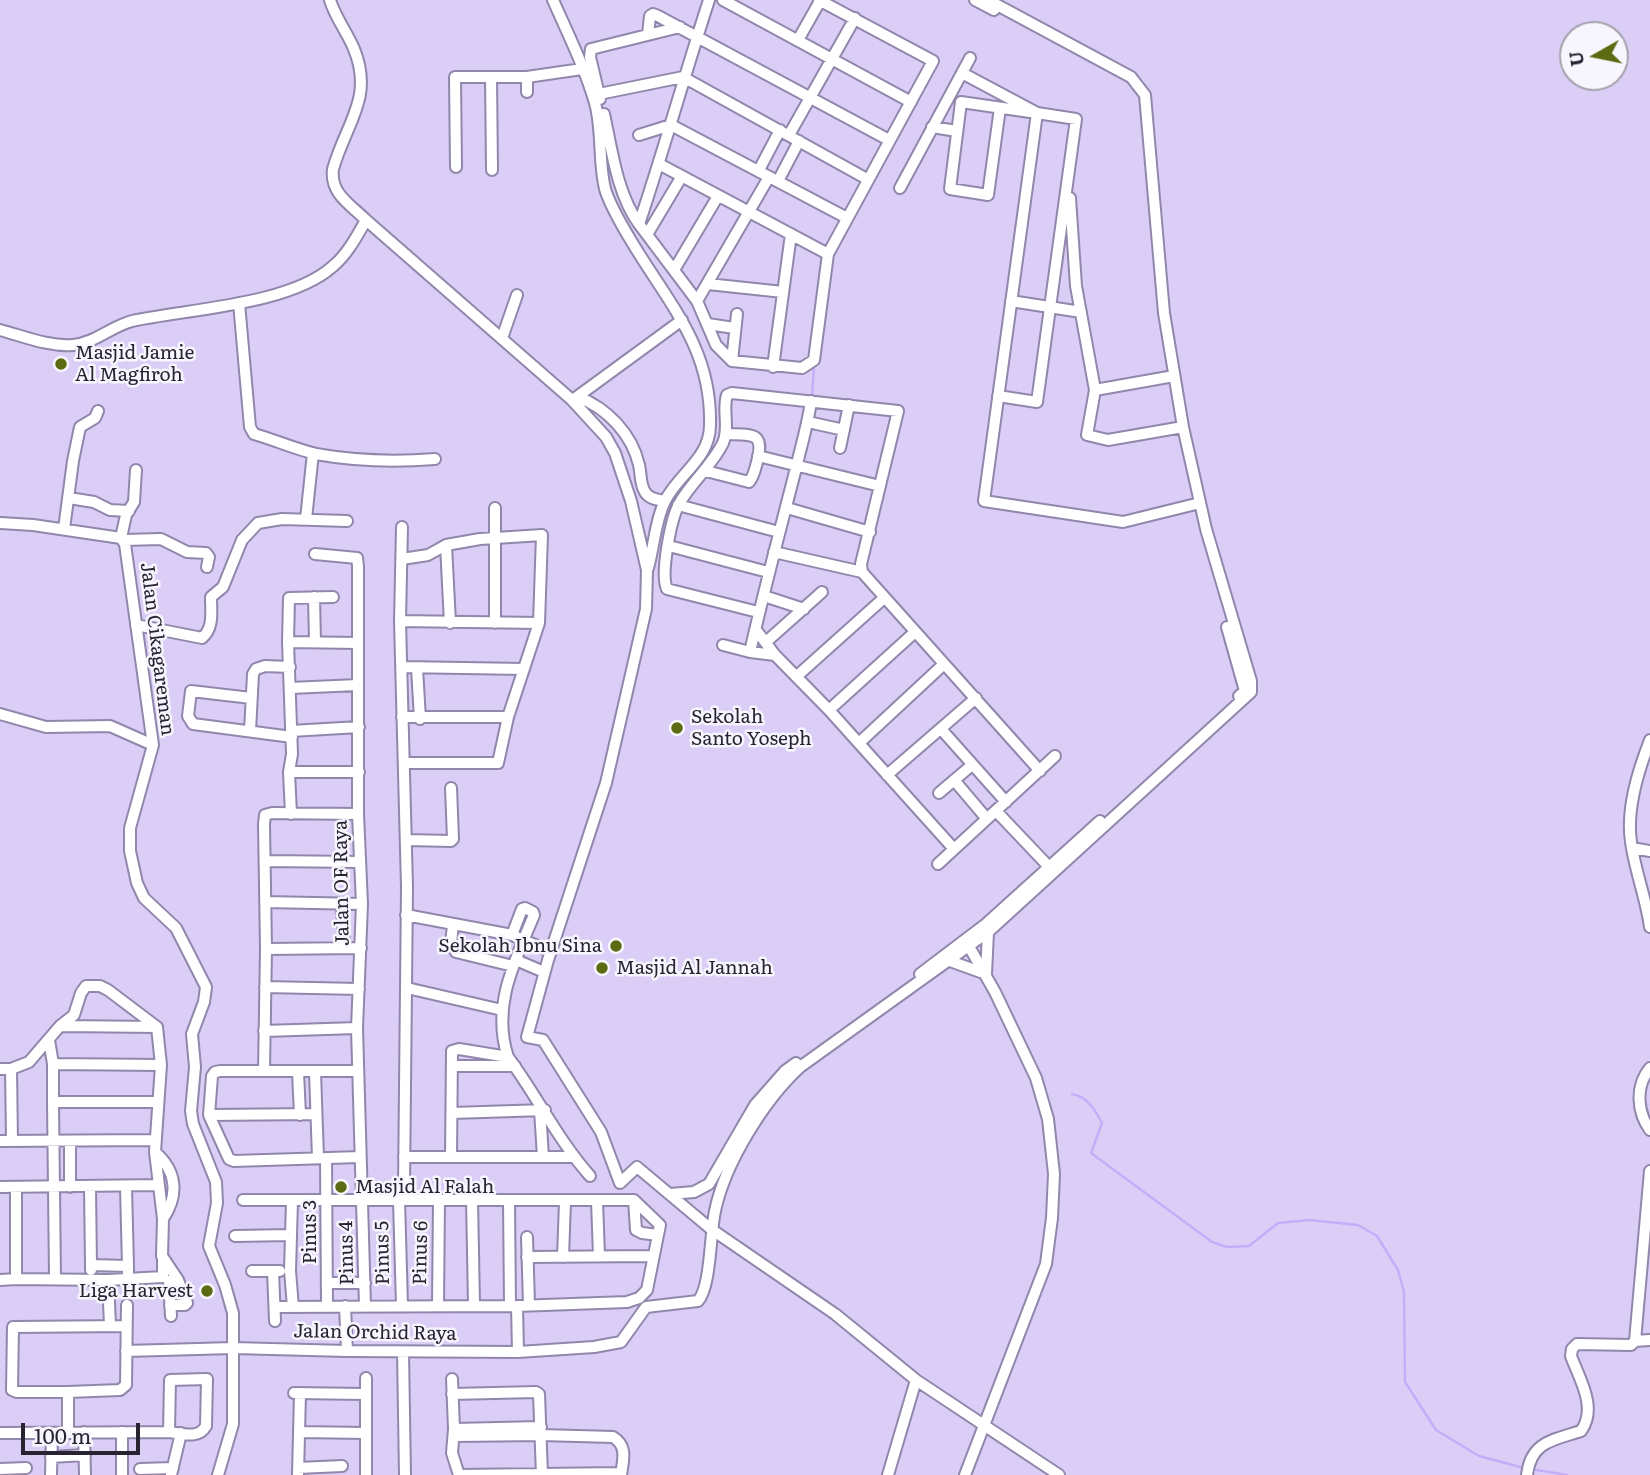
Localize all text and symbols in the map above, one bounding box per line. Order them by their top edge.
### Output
north arrow [1559,21,1629,91]
text: U [1560,49,1590,69]
place label: Masjid Jamie Al Magfiroh [75,342,194,386]
marker: Masjid Jamie Al Magfiroh [53,356,69,372]
street label: Jalan Cikagareman [135,561,179,737]
place label: Sekolah Santo Yoseph [691,706,812,750]
marker: Sekolah Santo Yoseph [669,720,685,736]
street label: Jalan OF Raya [329,820,355,946]
place label: Sekolah Ibnu Sina [438,935,602,957]
marker: Sekolah Ibnu Sina [608,938,624,954]
place label: Masjid Al Jannah [616,957,773,979]
marker: Masjid Al Jannah [594,960,610,976]
place label: Masjid Al Falah [355,1176,494,1198]
marker: Masjid Al Falah [333,1179,349,1195]
street label: Pinus 3 [299,1200,321,1264]
street label: Pinus 4 [335,1220,359,1286]
street label: Pinus 5 [371,1221,395,1285]
street label: Pinus 6 [409,1221,433,1285]
place label: Liga Harvest [79,1280,193,1302]
marker: Liga Harvest [199,1283,215,1299]
street label: Jalan Orchid Raya [293,1320,457,1346]
scale bar [24,1408,144,1452]
text: 100 m [34,1419,91,1450]

